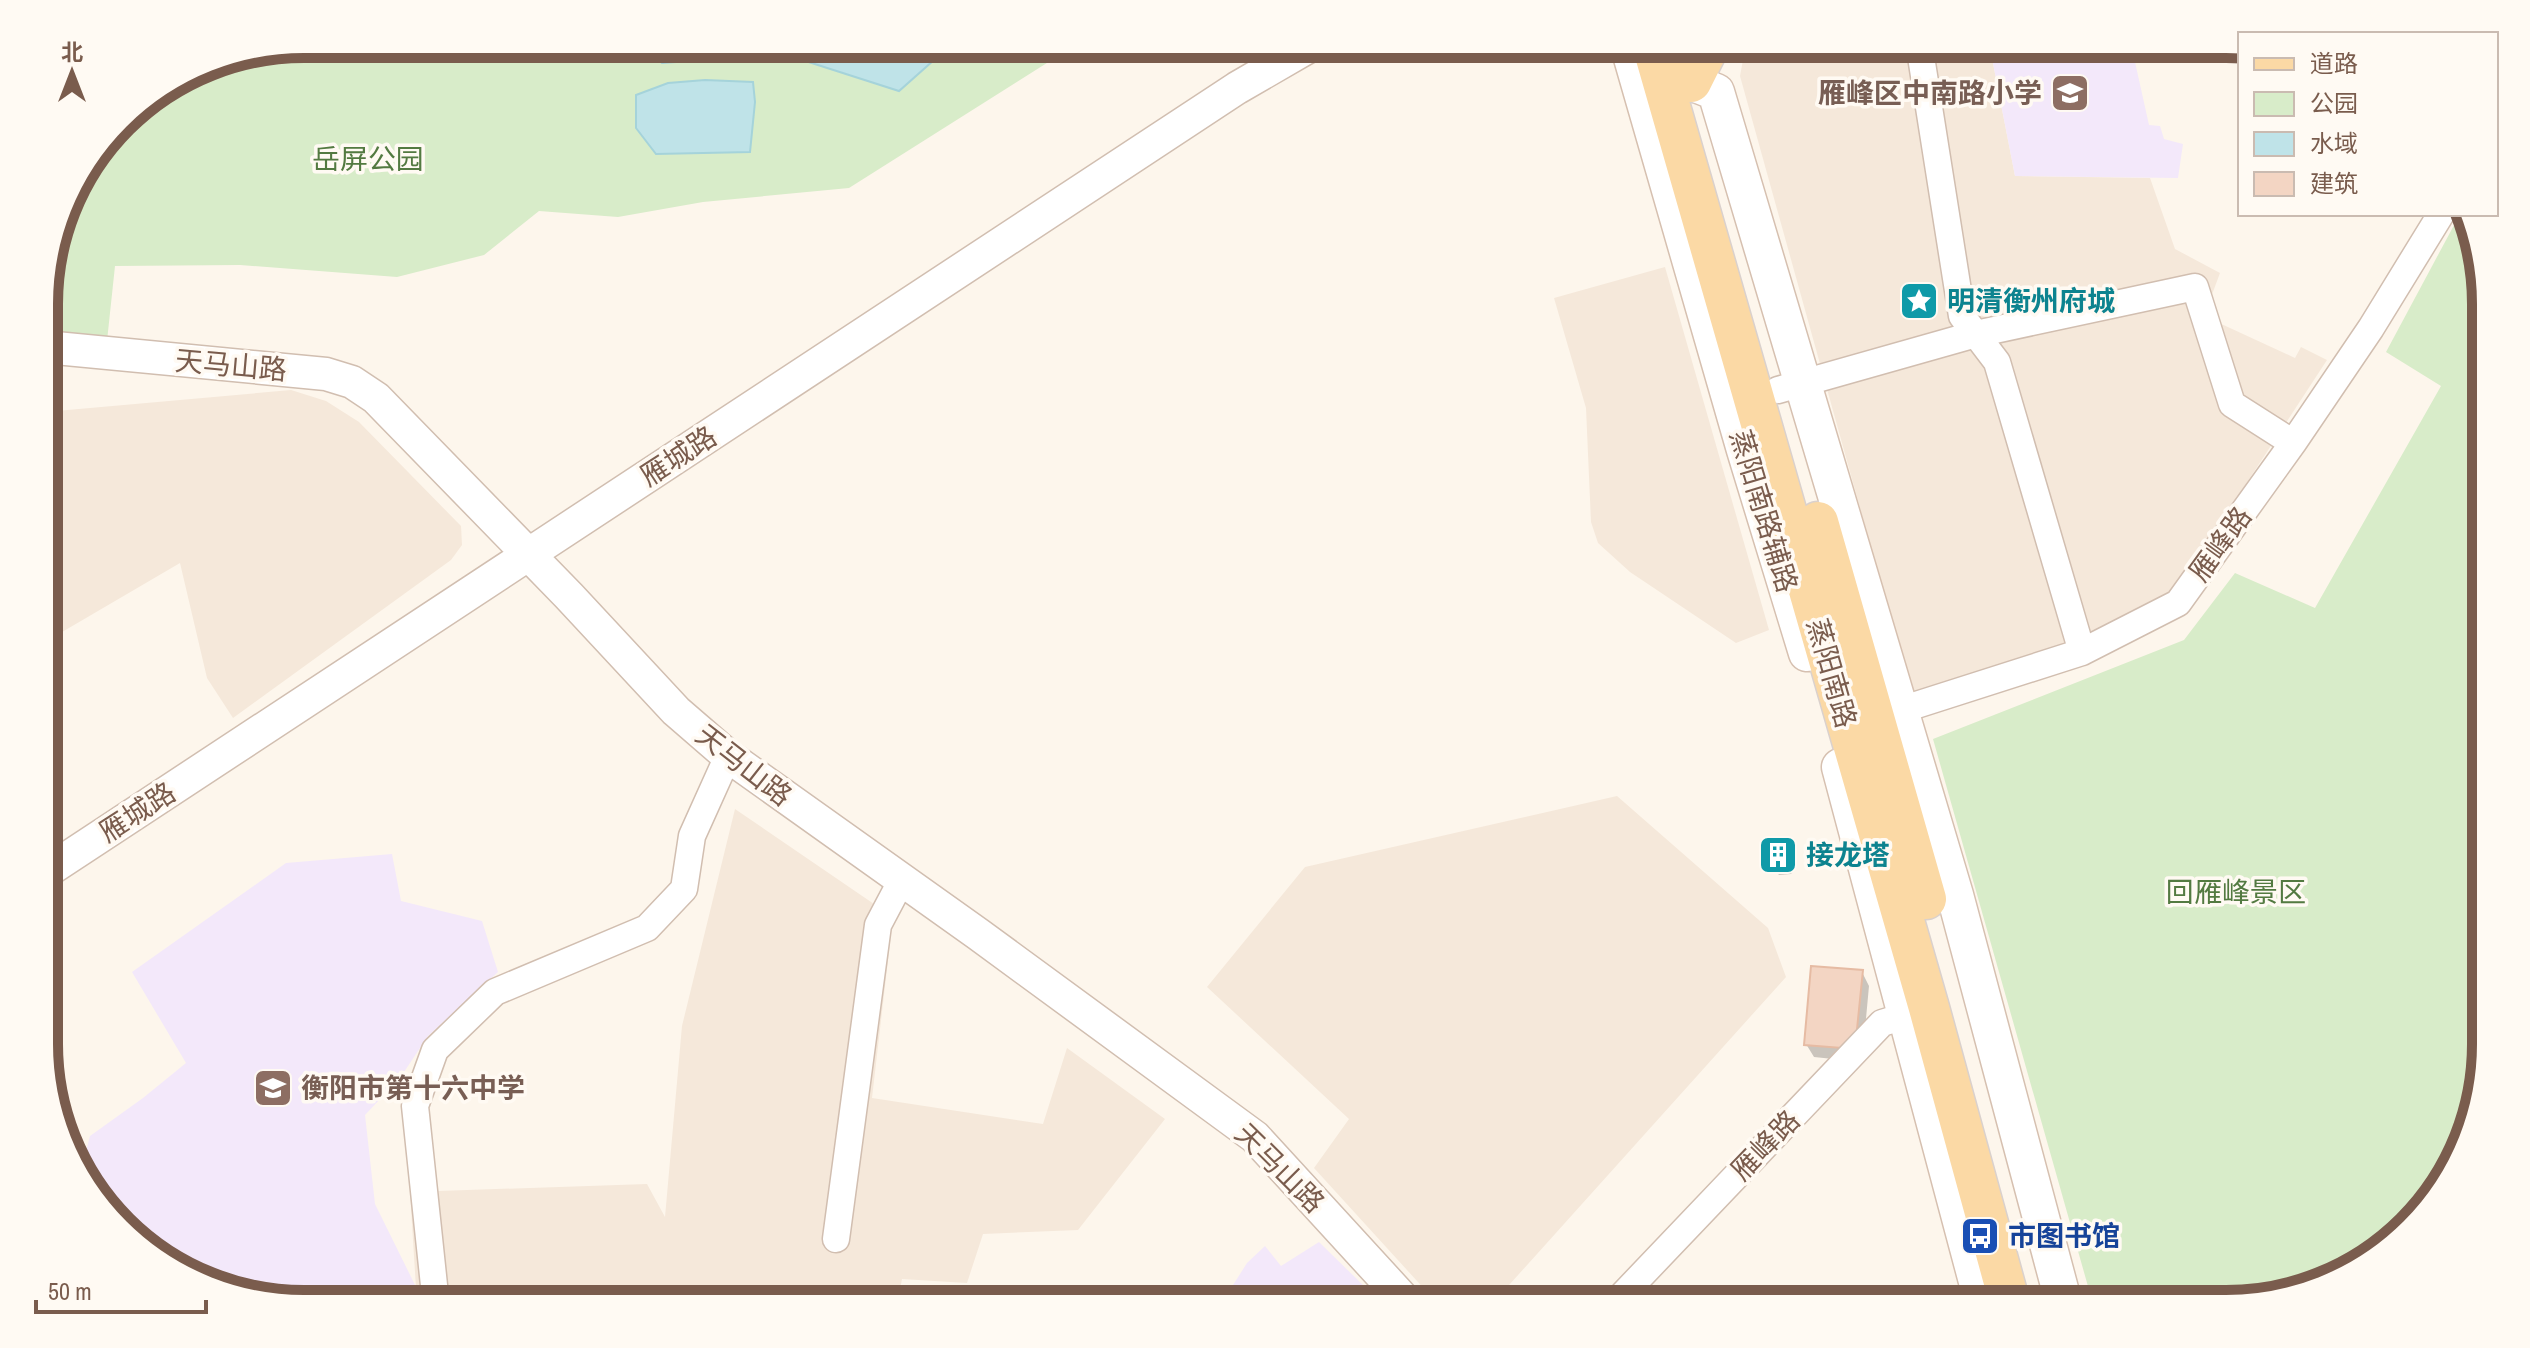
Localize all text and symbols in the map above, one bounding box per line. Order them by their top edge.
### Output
north arrow [32,32,112,112]
legend [2238,32,2498,216]
text: 北 [61,37,83,67]
text: 道路 [2310,47,2358,79]
school or university icon: 雁峰区中南路小学 [2049,72,2091,114]
place label: 雁峰区中南路小学 [1818,74,2042,112]
text: 公园 [2310,87,2358,119]
text: 水域 [2310,127,2358,159]
park label: 岳屏公园 [312,140,424,178]
text: 建筑 [2310,167,2358,199]
place icon: 明清衡州府城 [1898,280,1940,322]
place label: 明清衡州府城 [1947,282,2115,320]
street label: 天马山路 [174,341,288,389]
street label: 雁城路 [632,417,724,495]
street label: 蒸阳南路辅路 [1721,425,1807,597]
street label: 雁峰路 [2180,499,2260,589]
street label: 蒸阳南路 [1798,614,1866,732]
street label: 天马山路 [688,716,800,814]
street label: 雁城路 [91,773,183,851]
building icon: 接龙塔 [1757,834,1799,876]
place label: 接龙塔 [1806,836,1890,874]
park label: 回雁峰景区 [2166,873,2306,911]
school or university icon: 衡阳市第十六中学 [252,1067,294,1109]
place label: 衡阳市第十六中学 [301,1069,525,1107]
street label: 雁峰路 [1722,1102,1808,1188]
street label: 天马山路 [1227,1115,1333,1221]
bus stop icon: 市图书馆 [1959,1215,2001,1257]
place label: 市图书馆 [2008,1217,2120,1255]
scale bar [36,1264,206,1314]
text: 50 m [48,1275,92,1307]

